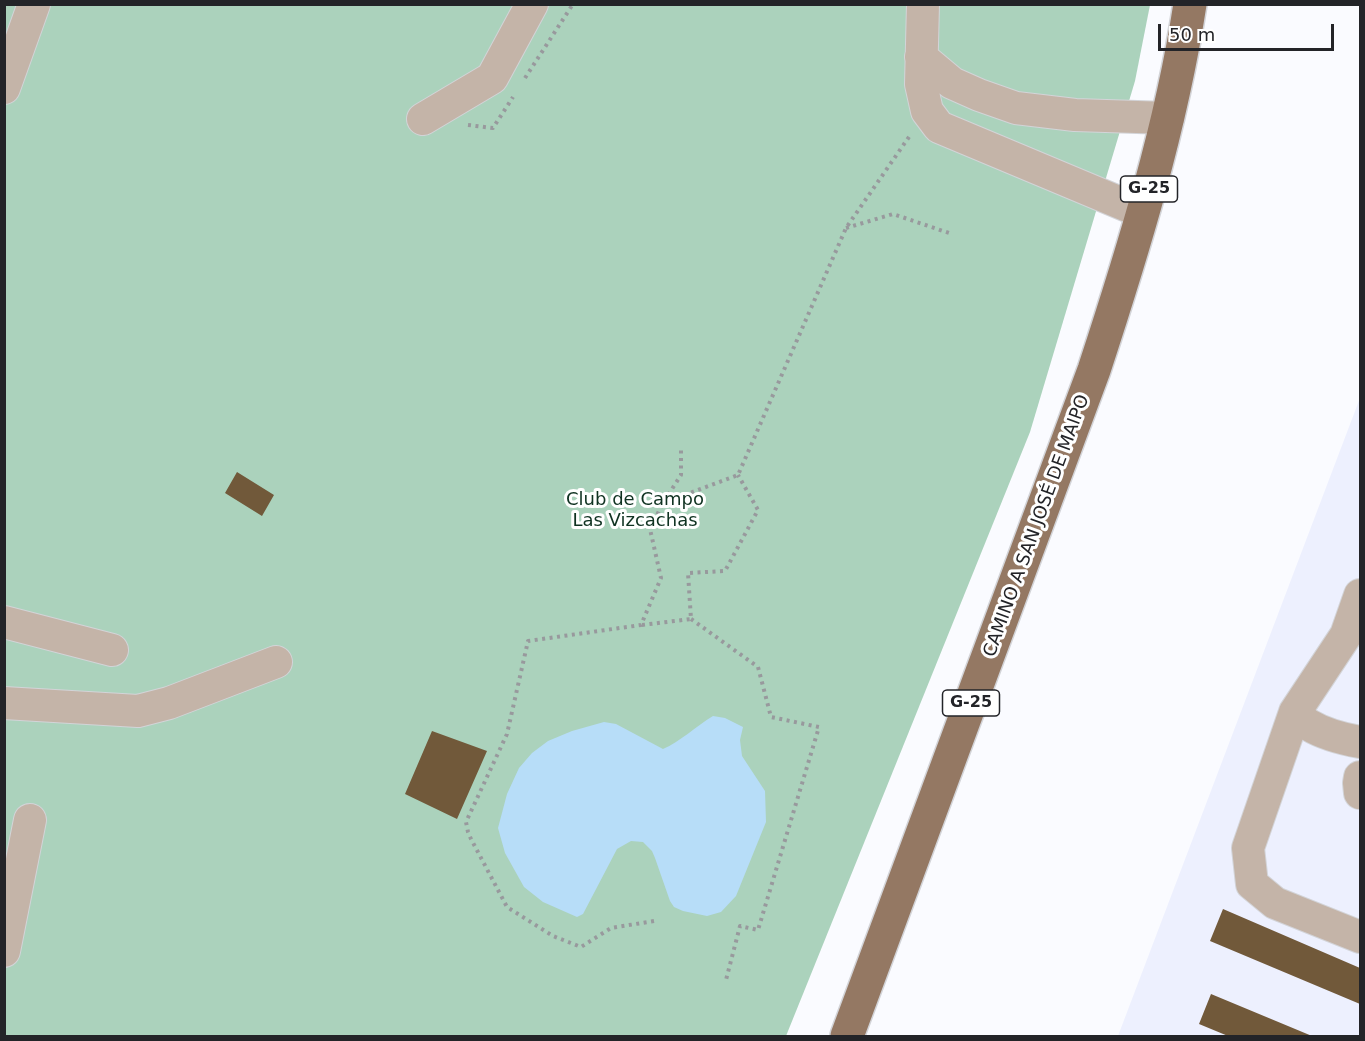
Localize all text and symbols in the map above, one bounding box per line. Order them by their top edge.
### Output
scale bar [1161,12,1336,50]
text: 50 m [1169,24,1215,45]
road number: G-25 [1120,176,1178,202]
street label: CAMINO A SAN JOSÉ DE MAIPO [979,392,1095,660]
park label: Club de Campo Las Vizcachas [566,489,704,532]
road number: G-25 [942,690,1000,716]

